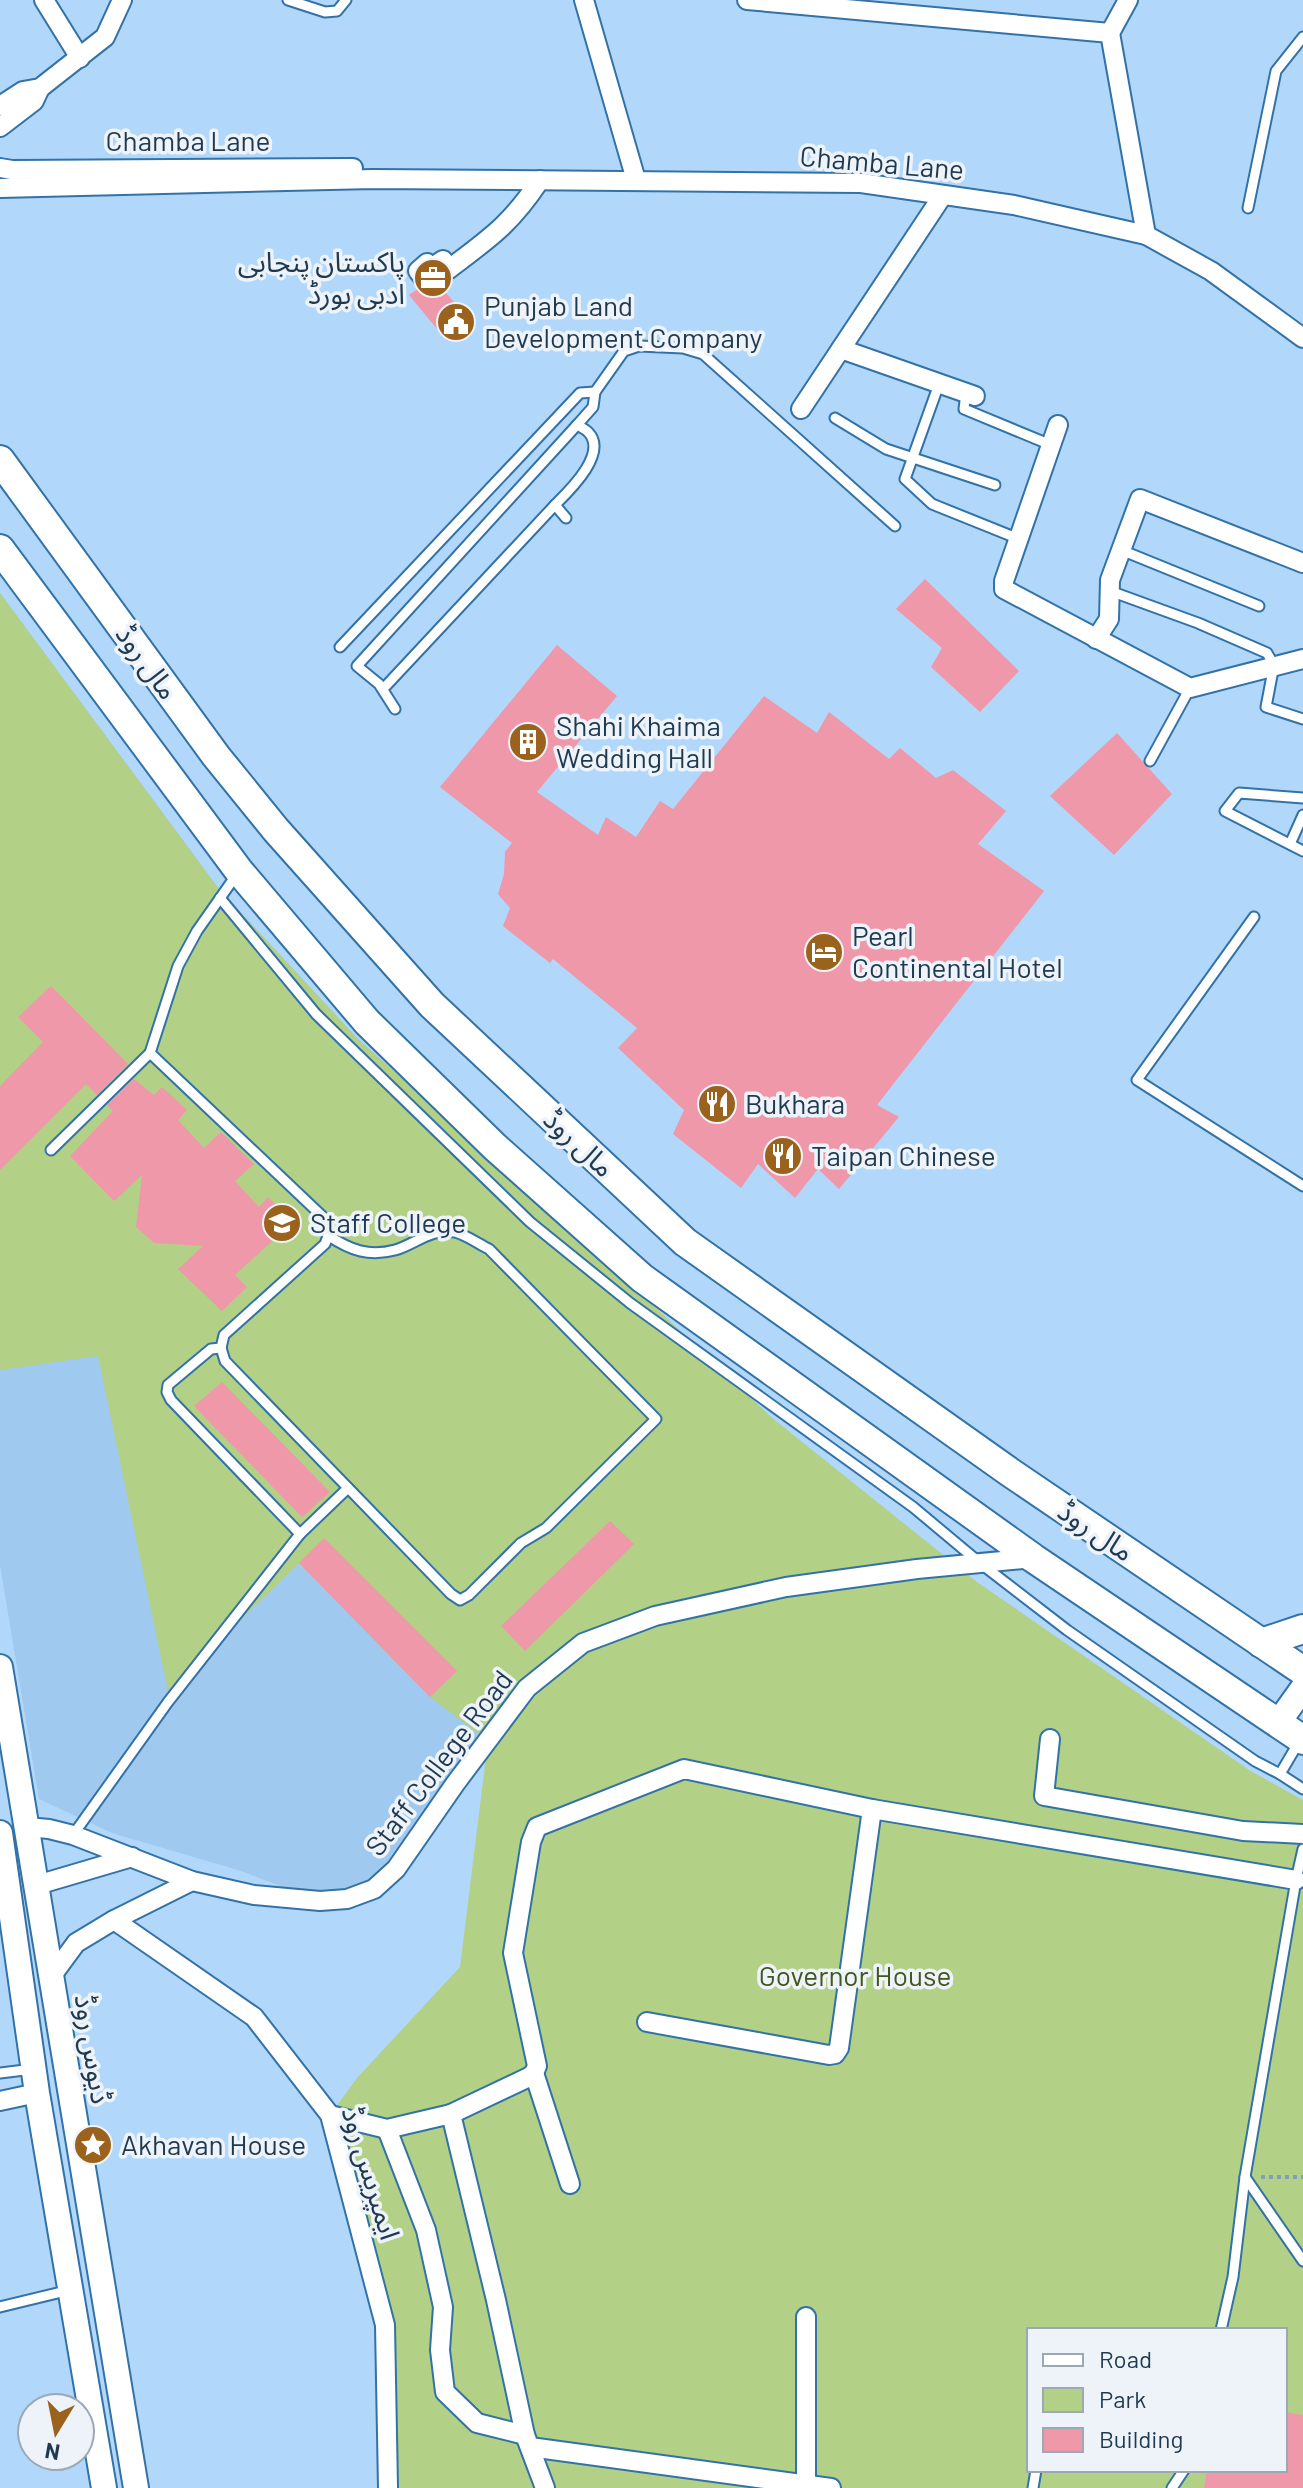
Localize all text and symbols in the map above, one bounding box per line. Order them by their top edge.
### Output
street label: Chamba Lane [106,123,270,157]
street label: Chamba Lane [799,138,966,186]
place label: پاکستان پنجابی ادبی بورڈ [238,244,405,311]
office icon: پاکستان پنجابی ادبی بورڈ [412,257,454,299]
place label: Punjab Land Development Company [484,288,763,354]
public building icon: Punjab Land Development Company [435,301,477,343]
street label: مال روڈ [109,617,186,706]
place label: Shahi Khaima Wedding Hall [556,708,721,774]
building icon: Shahi Khaima Wedding Hall [507,721,549,763]
place label: Pearl Continental Hotel [852,918,1063,984]
hotel icon: Pearl Continental Hotel [803,931,845,973]
restaurant icon: Bukhara [696,1083,738,1125]
place label: Bukhara [745,1086,845,1120]
street label: مال روڈ [537,1101,622,1184]
restaurant icon: Taipan Chinese [762,1135,804,1177]
place label: Taipan Chinese [811,1138,996,1172]
school or university icon: Staff College [261,1202,303,1244]
place label: Staff College [310,1205,466,1239]
street label: مال روڈ [1052,1493,1141,1569]
street label: Staff College Road [357,1663,519,1862]
park label: Governor House [759,1958,951,1992]
street label: ڈیوس روڈ [68,1992,119,2106]
street label: ایمپریس روڈ [333,2102,408,2244]
place icon: Akhavan House [72,2124,114,2166]
place label: Akhavan House [121,2127,306,2161]
legend [1027,2328,1287,2472]
text: Road [1099,2344,1152,2373]
text: Park [1099,2384,1146,2413]
north arrow [16,2392,96,2472]
text: Building [1099,2424,1183,2453]
text: N [43,2439,62,2467]

